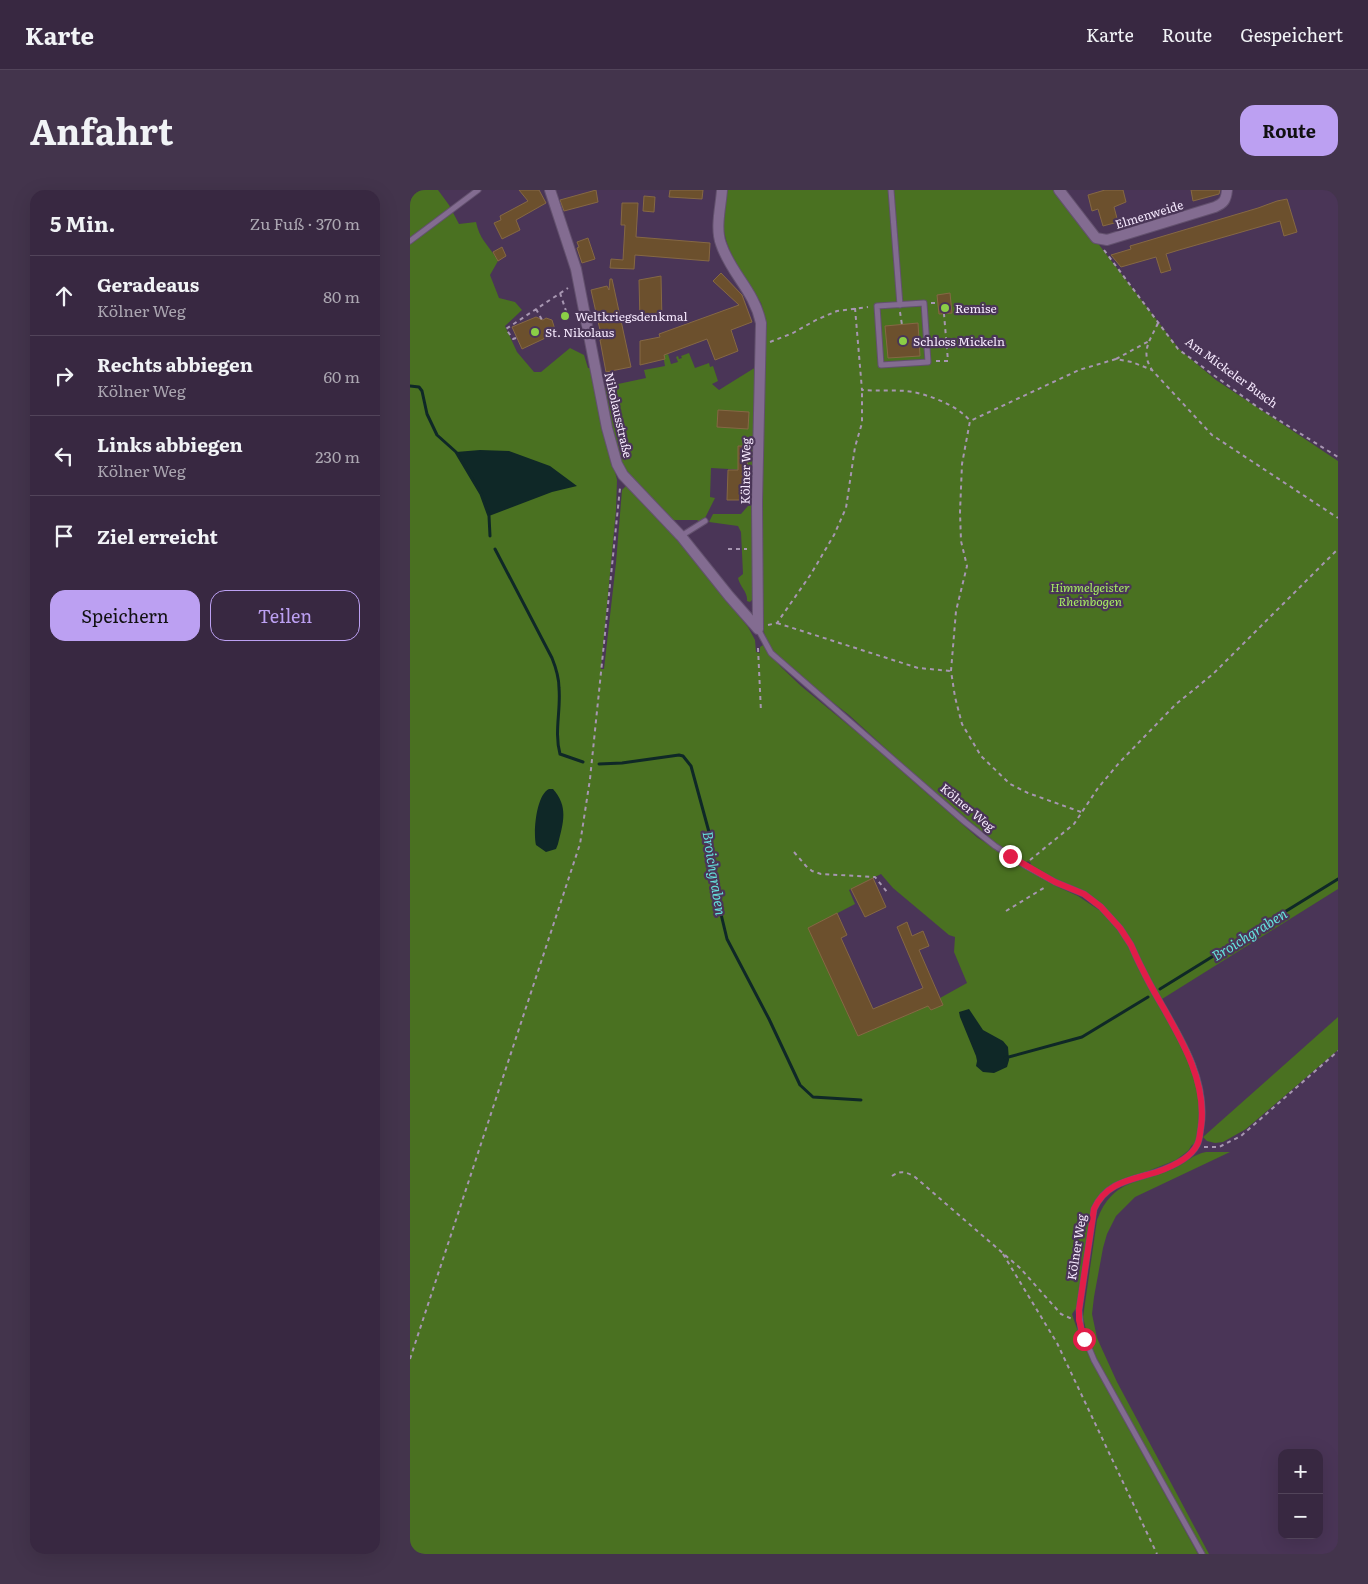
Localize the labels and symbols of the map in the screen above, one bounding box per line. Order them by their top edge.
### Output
street label: Elmenweide [1113,195,1185,233]
place label: Remise [955,299,997,317]
marker: Remise [939,302,951,314]
place label: Weltkriegsdenkmal [575,307,688,325]
marker: Weltkriegsdenkmal [559,310,571,322]
place label: St. Nikolaus [545,323,615,341]
marker: St. Nikolaus [529,326,541,338]
place label: Schloss Mickeln [913,332,1005,350]
street label: Am Mickeler Busch [1182,332,1282,412]
marker: Schloss Mickeln [897,335,909,347]
street label: Nikolausstraße [600,370,638,460]
street label: Kölner Weg [735,437,755,504]
park label: Himmelgeister Rheinbogen [1050,578,1130,610]
street label: Kölner Weg [937,779,1000,836]
water label: Broichgraben [698,829,732,917]
route end [999,845,1022,868]
water label: Broichgraben [1208,903,1291,965]
street label: Kölner Weg [1062,1212,1090,1281]
route start [1073,1328,1096,1351]

